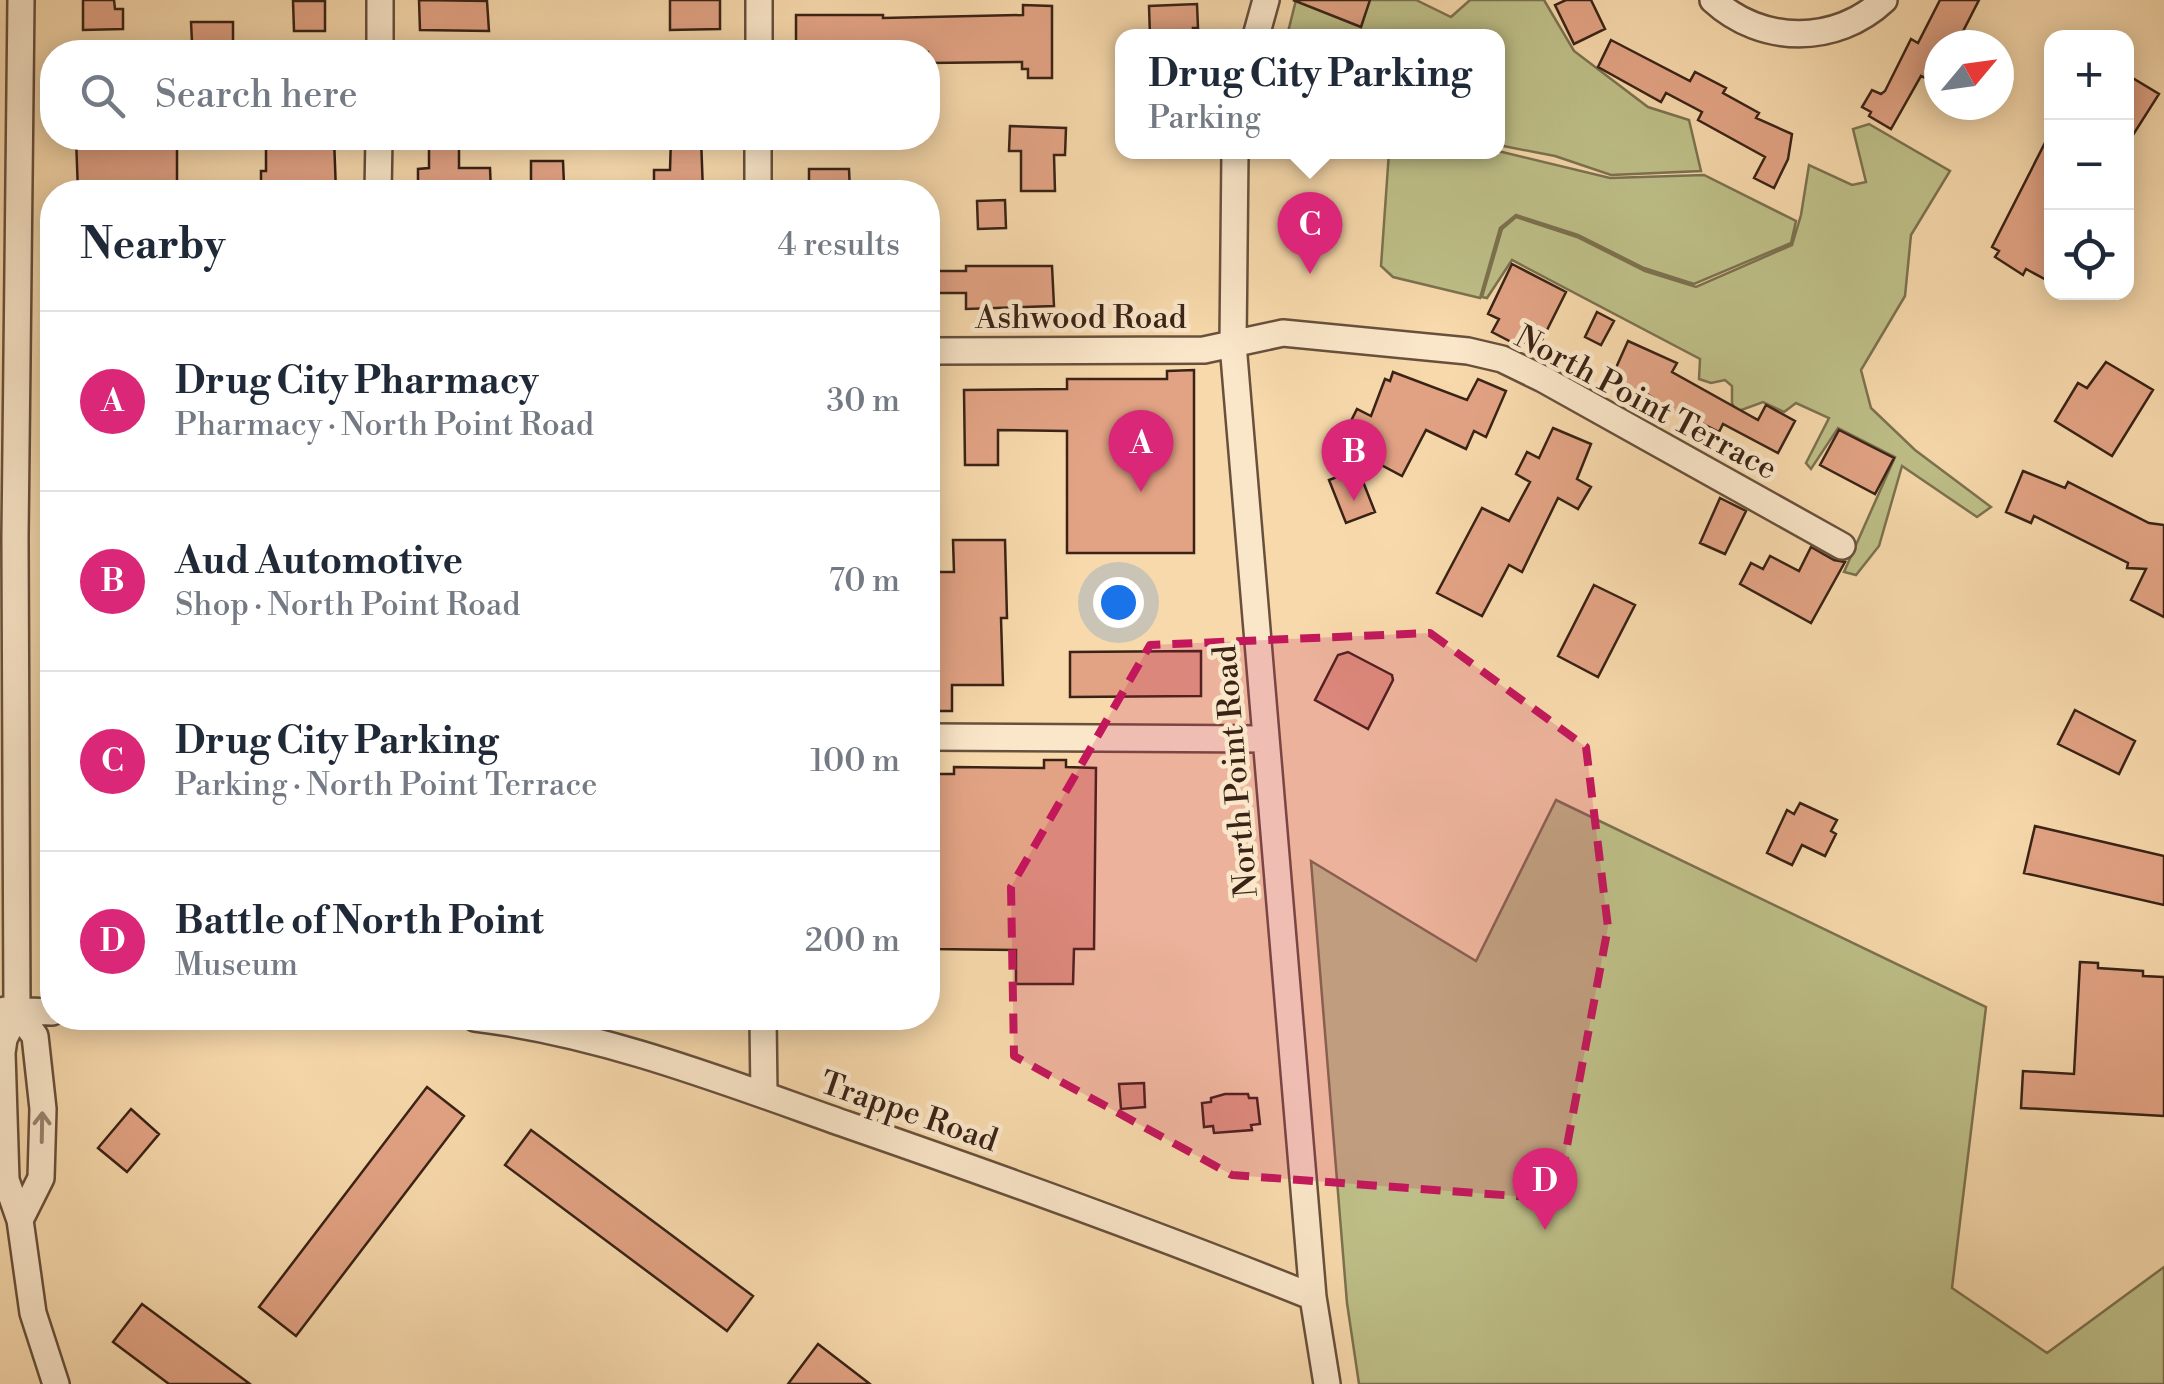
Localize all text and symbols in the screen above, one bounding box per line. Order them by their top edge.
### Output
popup [1115,29,1505,159]
north arrow [1924,30,2014,120]
map controls [2044,30,2134,300]
button: + [2044,30,2134,120]
search box [40,40,940,150]
text: Drug City Parking [1148,51,1472,98]
icon: search [75,68,130,123]
text: Search here [155,72,358,119]
text: Parking [1148,98,1261,138]
button: − [2044,120,2134,210]
pin: C [1278,192,1342,274]
button: locate [2044,210,2134,300]
text: Nearby [80,219,225,272]
text: 4 results [778,225,900,265]
street label: Ashwood Road [974,298,1187,338]
street label: North Point Terrace [1508,317,1784,489]
text: Drug City Pharmacy [175,358,538,405]
text: A [101,381,124,421]
text: 30 m [826,381,900,421]
text: Pharmacy · North Point Road [175,405,594,445]
pin: A [1108,410,1174,492]
pin: B [1322,418,1386,501]
text: Aud Automotive [175,538,463,585]
text: B [100,561,125,601]
text: 70 m [829,561,900,601]
your location [1093,577,1144,628]
text: Shop · North Point Road [175,585,520,625]
street label: North Point Road [1205,643,1267,899]
text: Drug City Parking [175,718,498,765]
text: C [101,741,124,781]
text: 100 m [810,741,900,781]
text: Parking · North Point Terrace [175,765,597,805]
text: Battle of North Point [175,898,544,945]
text: D [100,921,125,961]
text: 200 m [805,921,900,961]
text: Museum [175,945,298,985]
street label: Trappe Road [815,1063,1003,1161]
one-way arrow [33,1112,52,1144]
pin: D [1512,1148,1578,1230]

